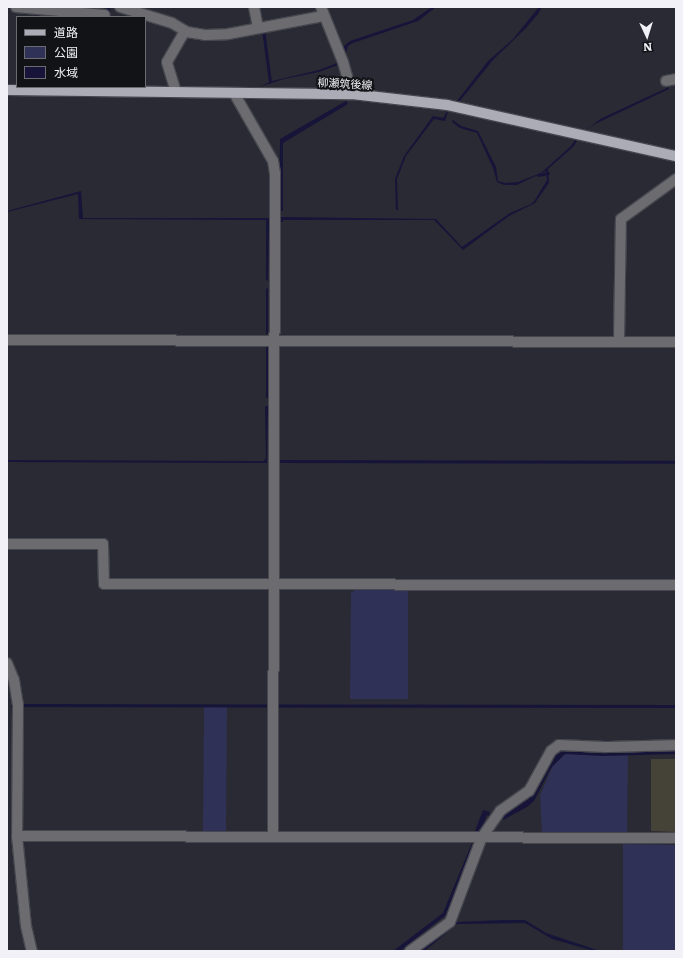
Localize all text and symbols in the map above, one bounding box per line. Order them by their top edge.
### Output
legend [16,16,146,88]
north arrow [627,16,667,56]
text: 道路 [54,23,78,41]
text: N [643,40,653,56]
text: 公園 [54,43,78,61]
text: 水域 [54,63,78,81]
street label: 柳瀬筑後線 [317,75,373,91]

